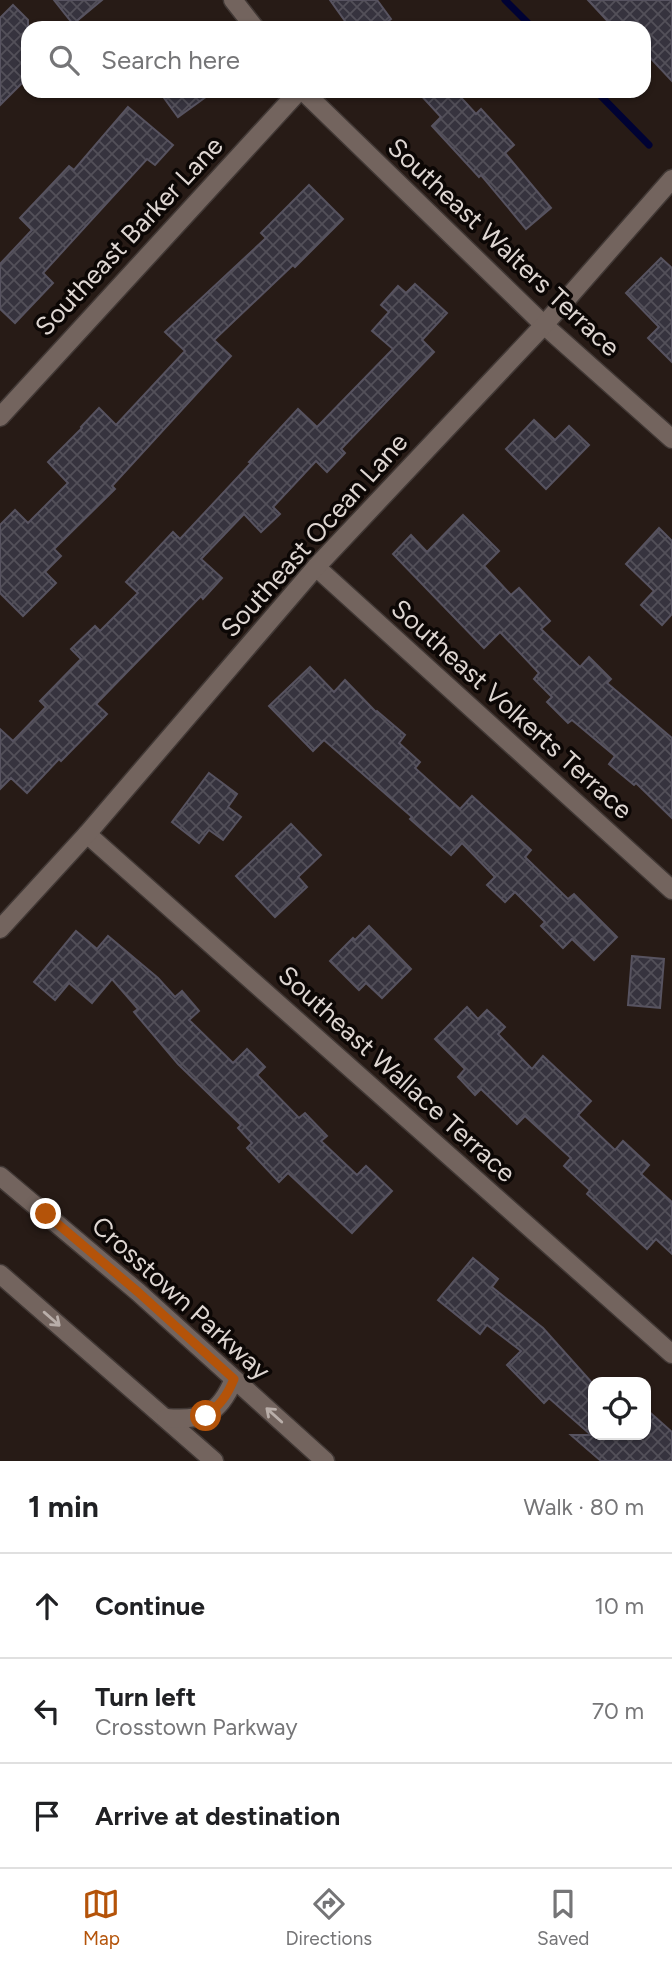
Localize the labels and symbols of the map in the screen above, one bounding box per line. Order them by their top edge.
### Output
street label: Southeast Barker Lane [28,130,230,342]
street label: Southeast Walters Terrace [381,131,627,363]
street label: Southeast Ocean Lane [214,426,414,644]
street label: Southeast Volkerts Terrace [385,592,639,826]
street label: Southeast Wallace Terrace [272,959,522,1189]
route end [30,1198,61,1229]
street label: Crosstown Parkway [85,1210,277,1387]
one-way arrow [42,1311,60,1327]
route start [190,1400,221,1431]
one-way arrow [266,1407,283,1424]

